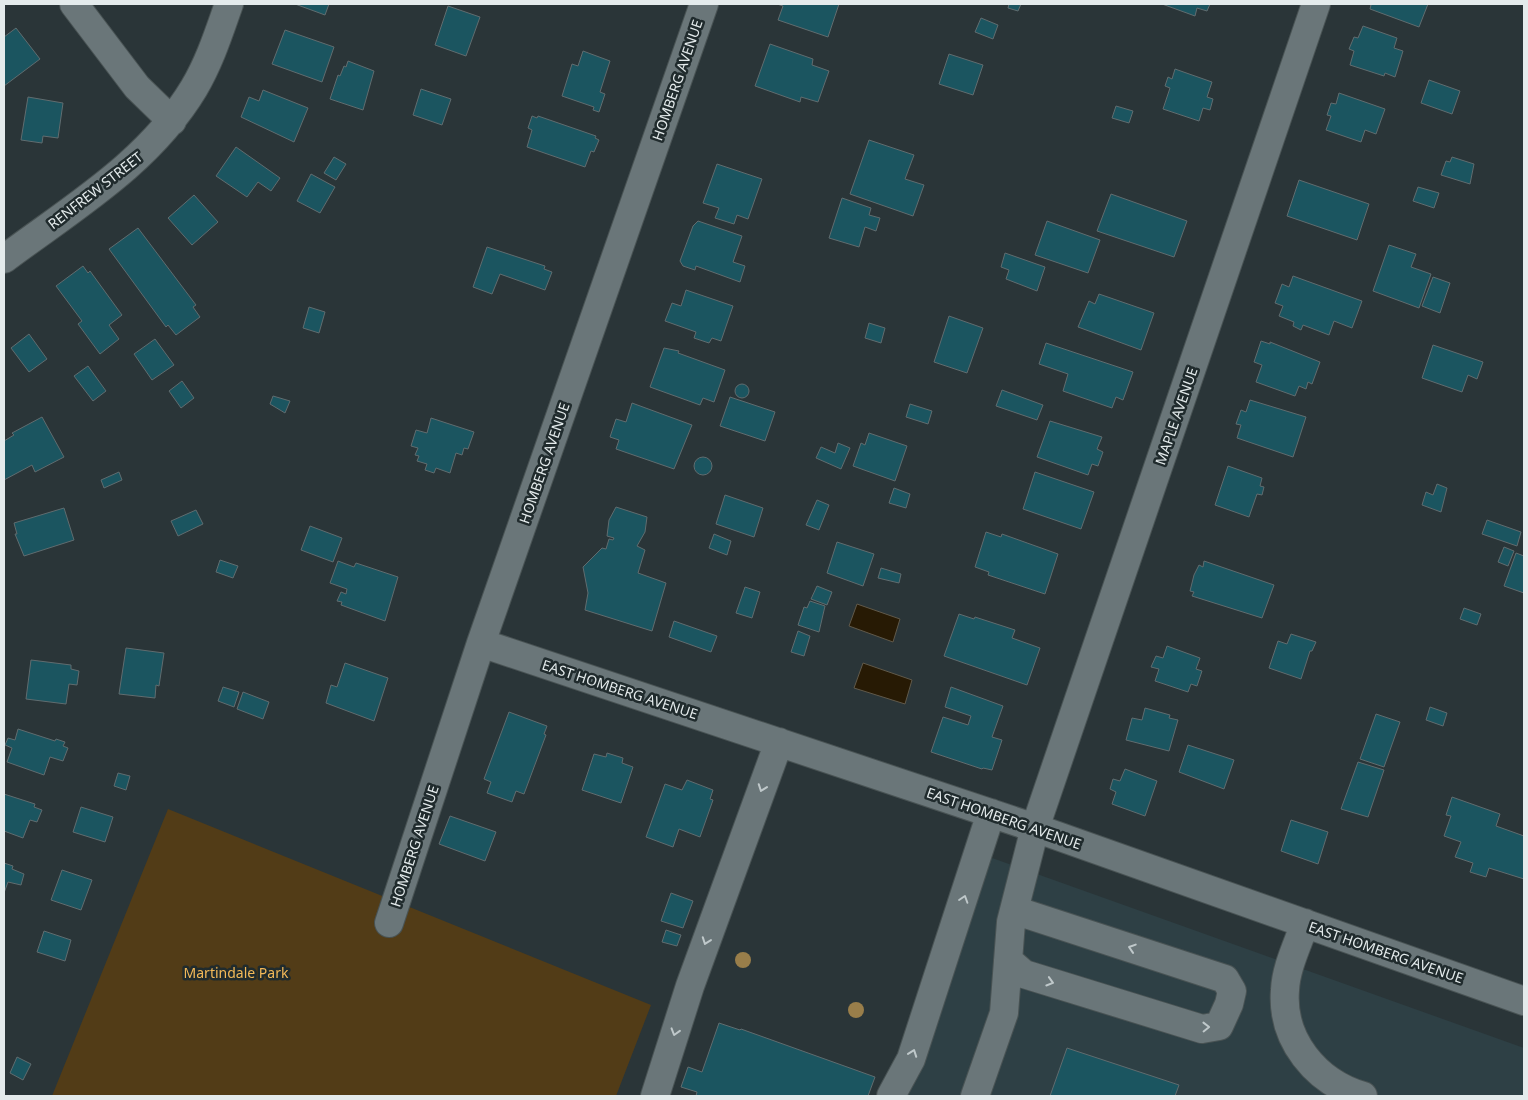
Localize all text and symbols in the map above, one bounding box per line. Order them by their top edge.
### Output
street label: HOMBERG AVENUE [647,17,707,143]
street label: RENFREW STREET [44,147,146,233]
street label: MAPLE AVENUE [1150,365,1202,467]
street label: HOMBERG AVENUE [514,400,574,526]
street label: EAST HOMBERG AVENUE [540,655,700,723]
street label: HOMBERG AVENUE [385,783,443,909]
one-way arrow [758,783,768,792]
street label: EAST HOMBERG AVENUE [924,783,1084,853]
one-way arrow [958,895,968,903]
street label: EAST HOMBERG AVENUE [1306,917,1466,987]
one-way arrow [702,936,712,945]
one-way arrow [1129,944,1137,954]
park label: Martindale Park [184,963,289,982]
one-way arrow [1046,976,1054,986]
one-way arrow [1202,1022,1210,1032]
one-way arrow [671,1027,681,1036]
one-way arrow [907,1049,917,1058]

